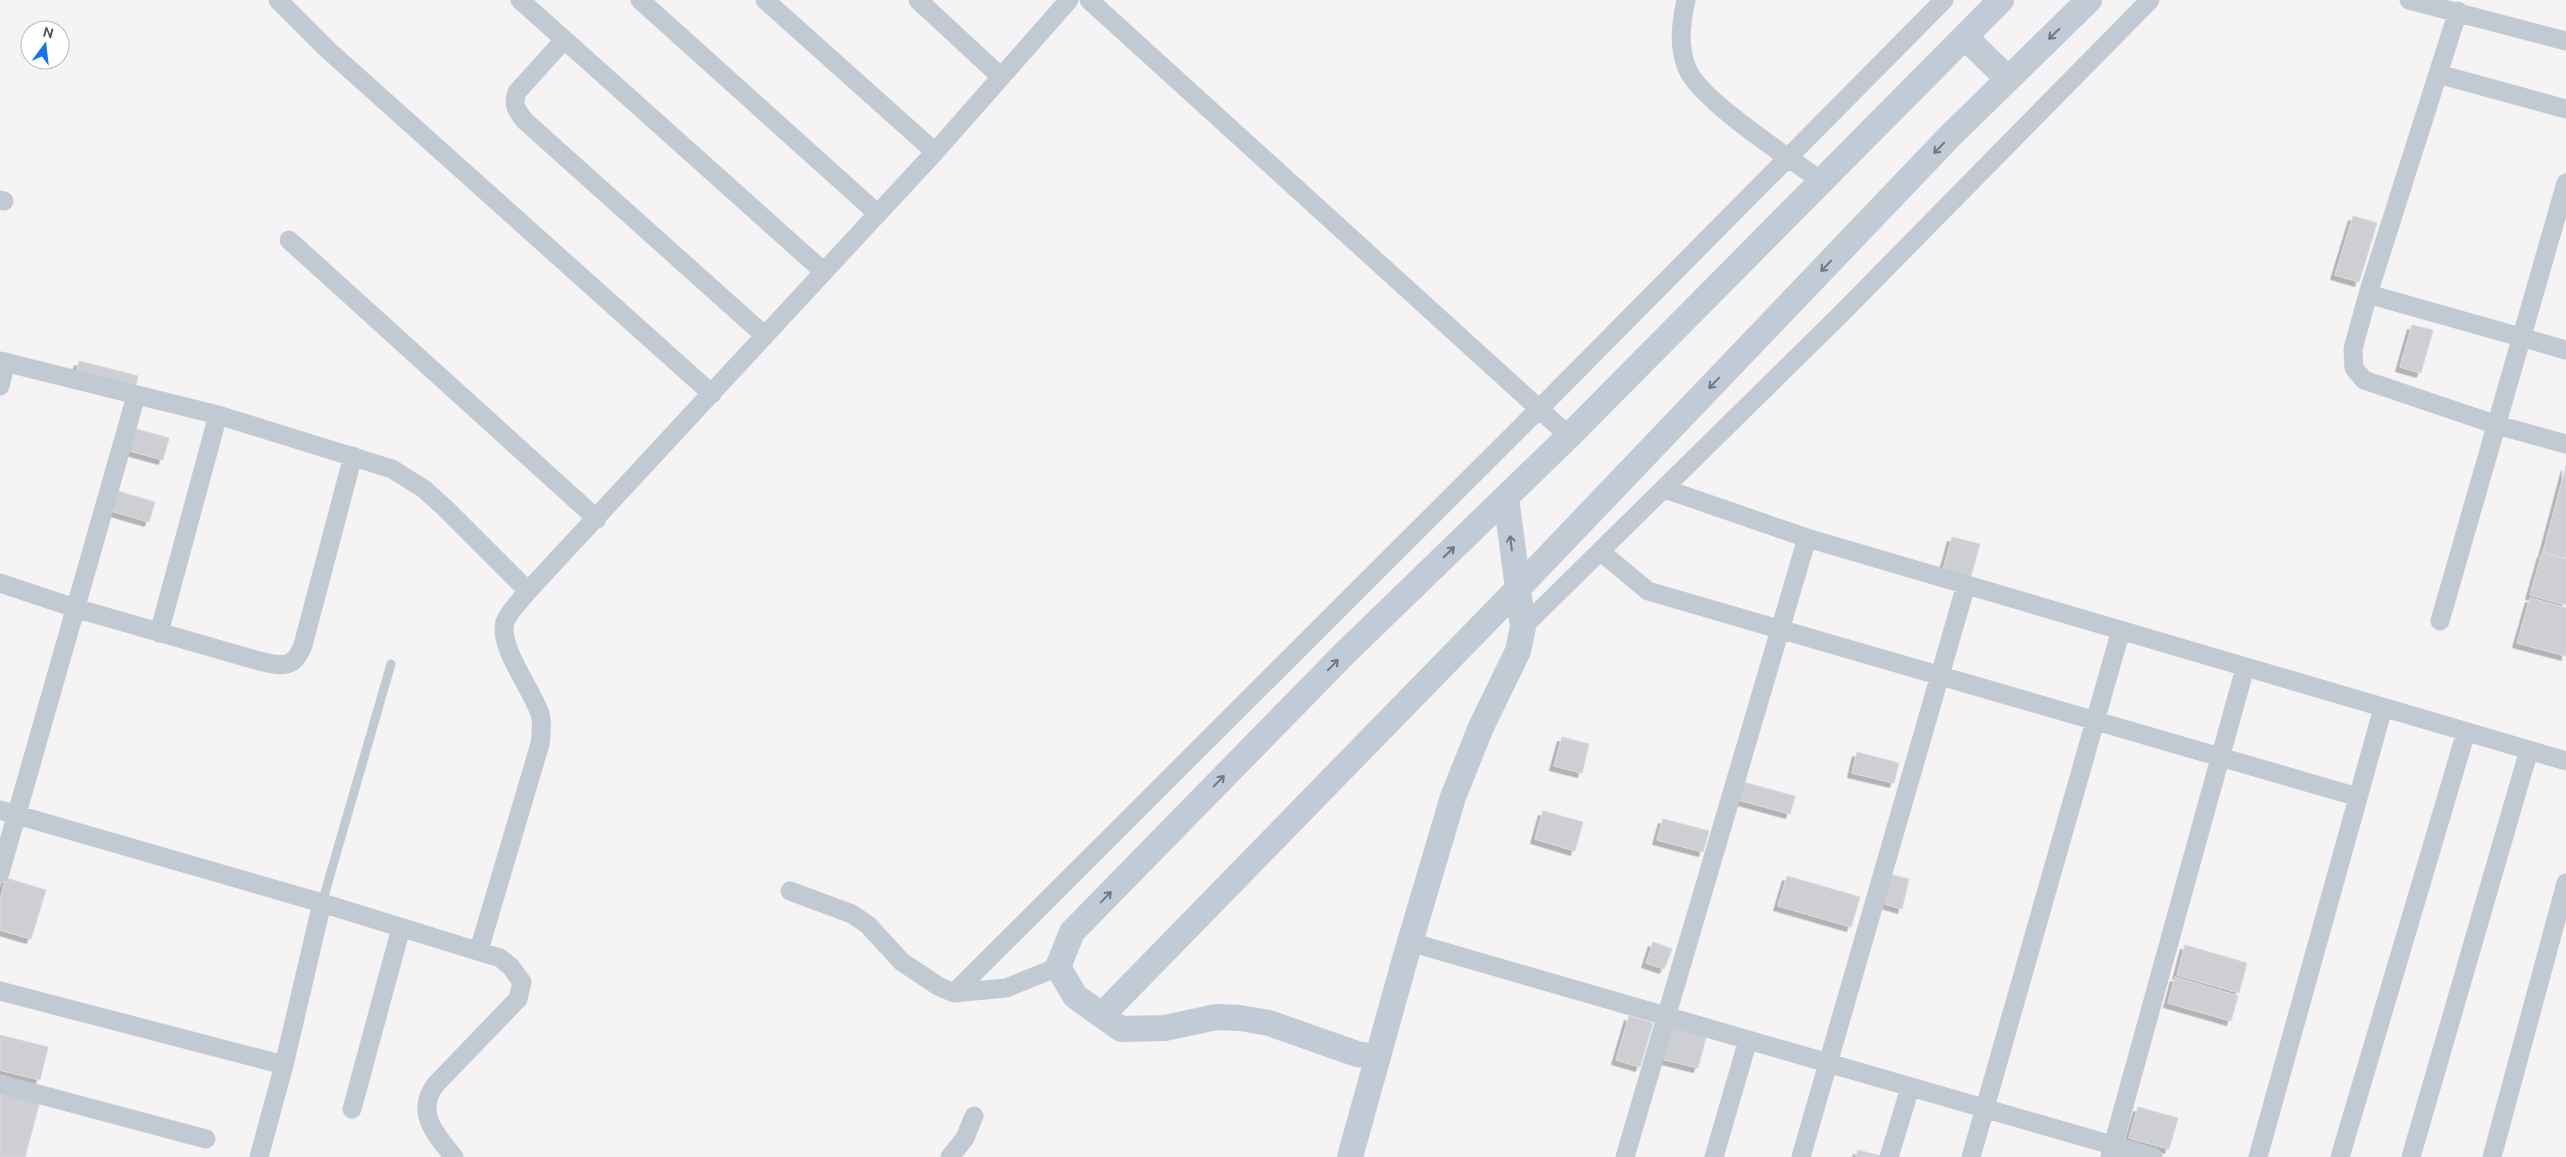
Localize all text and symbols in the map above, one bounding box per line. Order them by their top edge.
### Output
north arrow [20,20,70,70]
text: N [41,23,55,42]
one-way arrow [2048,28,2060,40]
one-way arrow [1933,142,1945,154]
one-way arrow [1820,259,1832,272]
one-way arrow [1708,377,1720,389]
one-way arrow [1506,535,1516,551]
one-way arrow [1443,546,1456,558]
one-way arrow [1327,659,1339,671]
one-way arrow [1213,775,1226,787]
one-way arrow [1100,891,1112,903]

